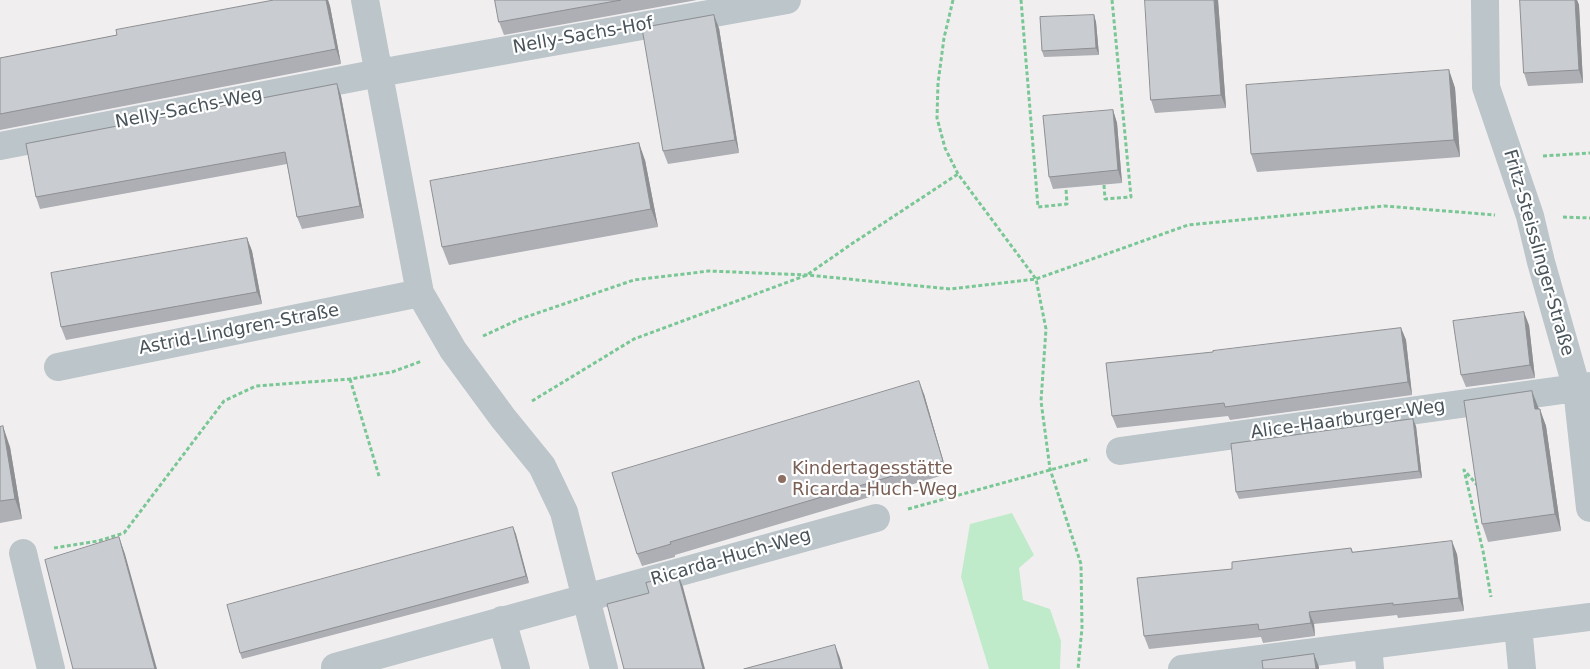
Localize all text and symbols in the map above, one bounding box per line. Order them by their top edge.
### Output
street label: Nelly-Sachs-Hof [511,13,655,59]
street label: Nelly-Sachs-Weg [114,84,264,134]
street label: Fritz-Steisslinger-Straße [1498,147,1578,359]
street label: Astrid-Lindgren-Straße [137,300,341,360]
street label: Alice-Haarburger-Weg [1249,396,1447,444]
place label: Kindertagesstätte Ricarda-Huch-Weg [792,458,958,500]
marker: Kindertagesstätte Ricarda-Huch-Weg [776,473,788,485]
street label: Ricarda-Huch-Weg [648,525,814,591]

